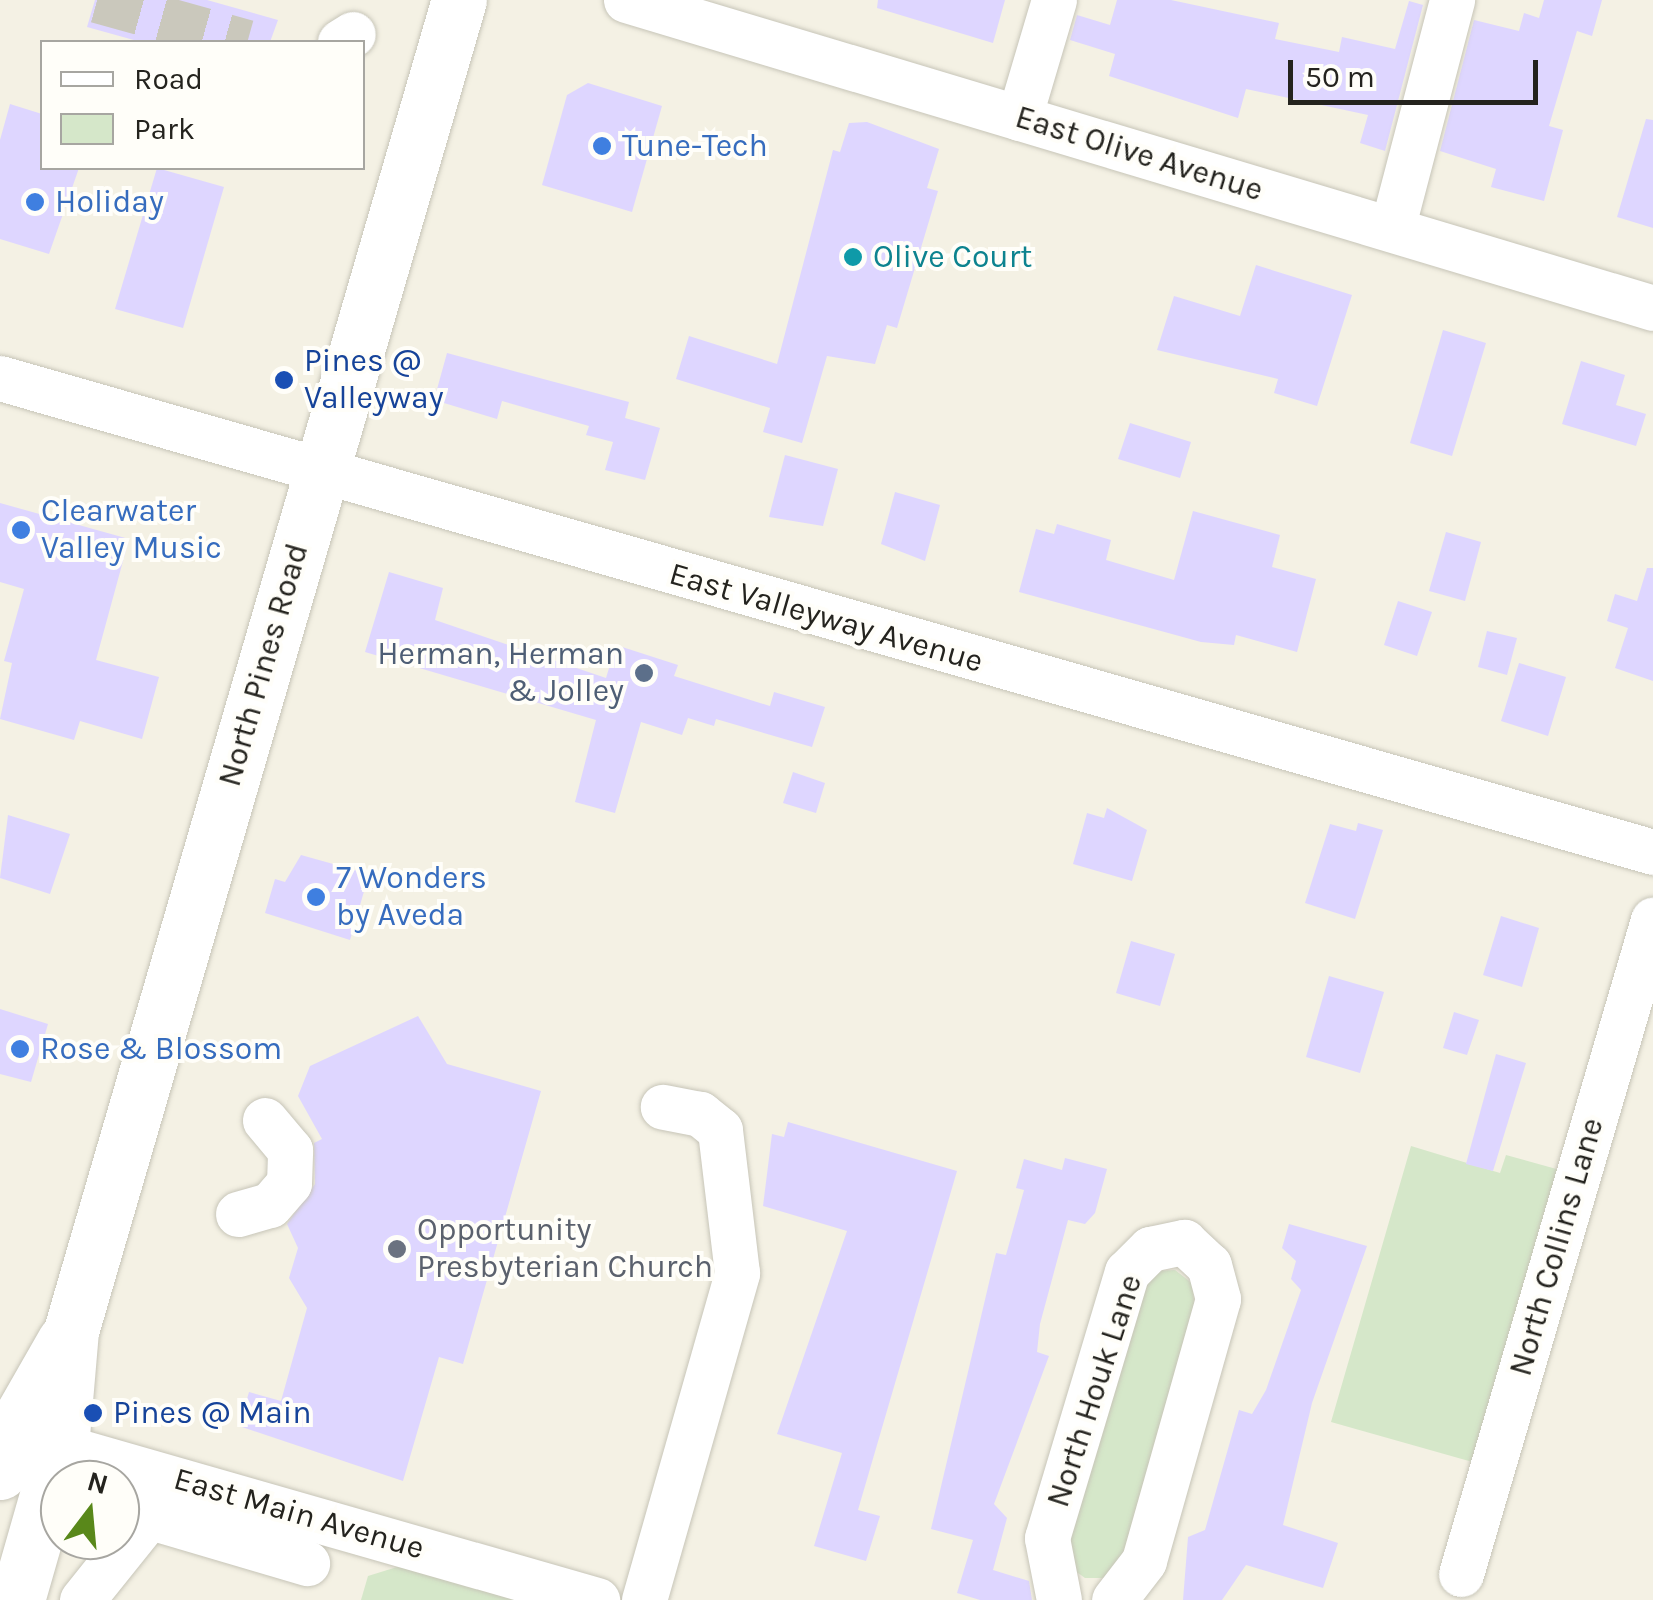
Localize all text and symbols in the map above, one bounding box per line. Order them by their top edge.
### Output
legend [40,40,365,170]
scale bar [1293,40,1543,102]
text: 50 m [1305,59,1375,95]
text: Road [134,61,203,97]
street label: East Olive Avenue [1011,98,1267,210]
text: Park [134,111,195,147]
place label: Tune-Tech [622,127,768,165]
marker: Tune-Tech [591,135,613,157]
place label: Holiday [55,183,164,221]
marker: Holiday [24,191,46,213]
place label: Olive Court [873,238,1032,276]
marker: Olive Court [842,246,864,268]
place label: Pines @ Valleyway [304,343,444,418]
marker: Pines @ Valleyway [273,369,295,391]
place label: Clearwater Valley Music [41,493,222,568]
marker: Clearwater Valley Music [10,519,32,541]
street label: North Pines Road [211,539,317,791]
street label: East Valleyway Avenue [665,555,987,681]
place label: Herman, Herman & Jolley [377,636,624,711]
marker: Herman, Herman & Jolley [633,662,655,684]
place label: 7 Wonders by Aveda [336,860,487,935]
marker: 7 Wonders by Aveda [305,886,327,908]
place label: Rose & Blossom [40,1030,282,1068]
marker: Rose & Blossom [9,1038,31,1060]
street label: North Collins Lane [1502,1114,1612,1380]
place label: Opportunity Presbyterian Church [417,1212,713,1287]
marker: Opportunity Presbyterian Church [386,1238,408,1260]
street label: North Houk Lane [1039,1270,1151,1512]
place label: Pines @ Main [113,1394,312,1432]
marker: Pines @ Main [82,1402,104,1424]
north arrow [40,1460,140,1560]
street label: East Main Avenue [169,1460,429,1568]
text: N [84,1464,112,1501]

